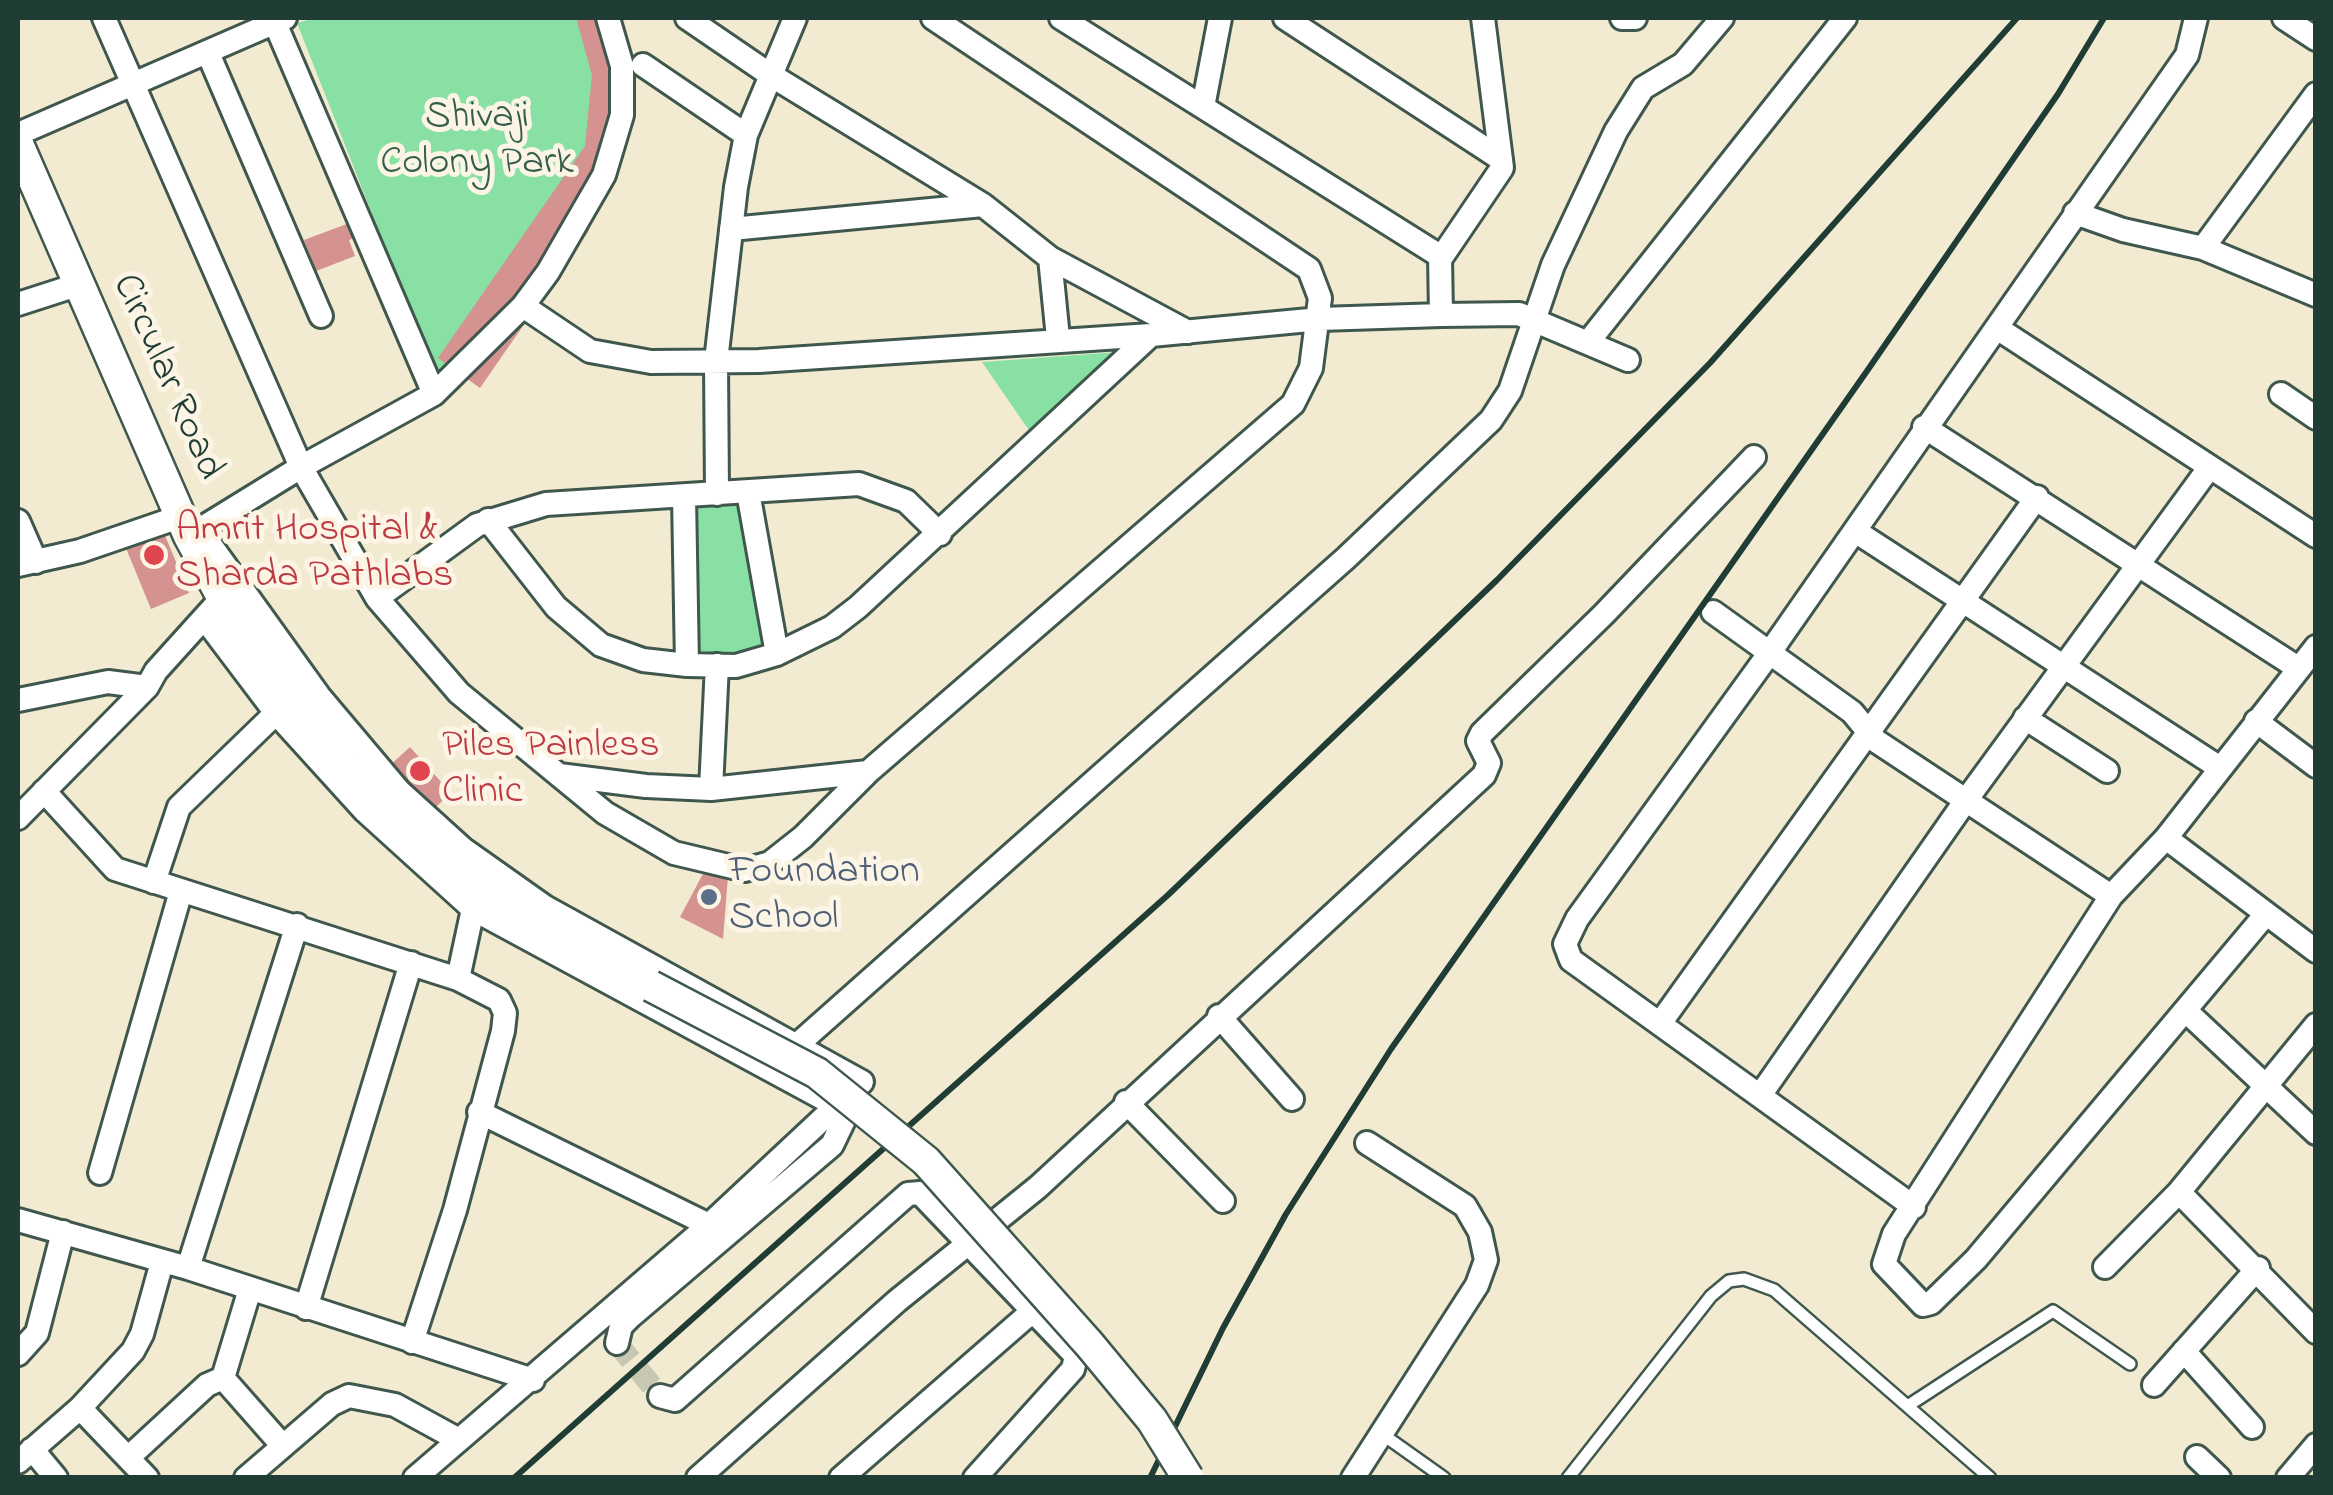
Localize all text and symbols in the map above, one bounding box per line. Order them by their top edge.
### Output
park label: Shivaji Colony Park [380,95,574,189]
street label: Circular Road [98,268,232,488]
place label: Amrit Hospital & Sharda Pathlabs [176,508,453,602]
marker: Amrit Hospital & Sharda Pathlabs [141,542,167,568]
place label: Piles Painless Clinic [442,724,660,818]
marker: Piles Painless Clinic [407,758,433,784]
place label: Foundation School [729,850,920,944]
marker: Foundation School [698,886,720,908]

